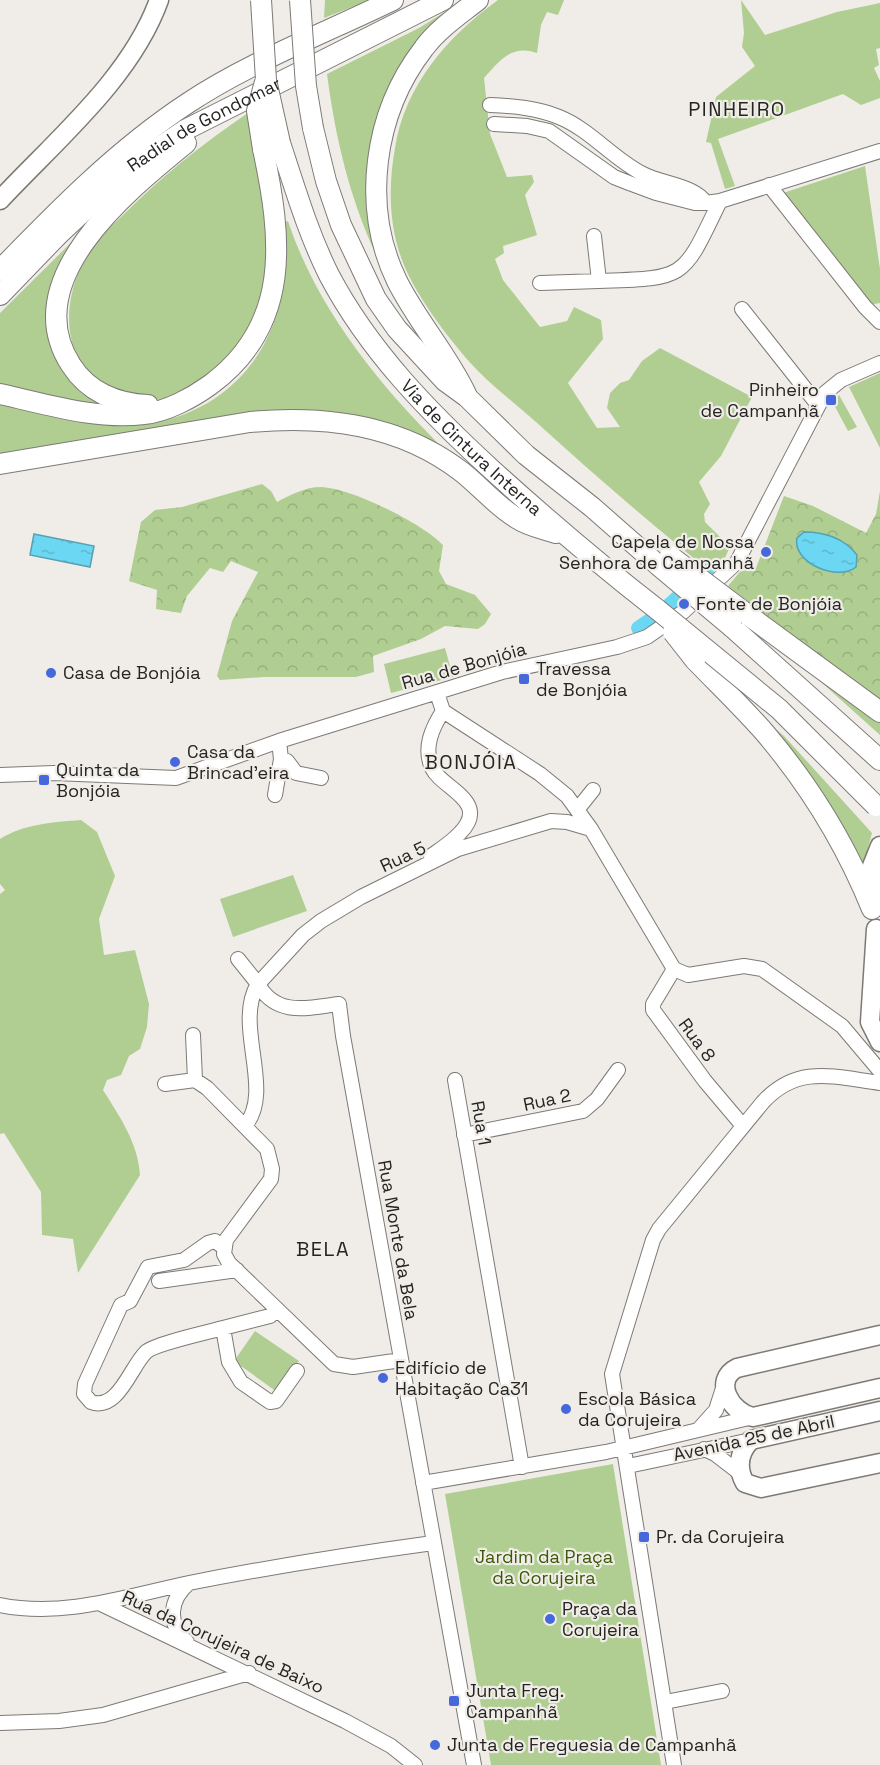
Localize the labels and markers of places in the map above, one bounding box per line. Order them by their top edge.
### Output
place label: Pinheiro de Campanhã [700,378,819,422]
marker: Pinheiro de Campanhã [824,393,838,407]
place label: Capela de Nossa Senhora de Campanhã [559,530,754,574]
marker: Capela de Nossa Senhora de Campanhã [759,545,773,559]
place label: Fonte de Bonjóia [696,592,842,615]
marker: Fonte de Bonjóia [677,597,691,611]
place label: Travessa de Bonjóia [536,657,627,701]
place label: Casa de Bonjóia [63,661,200,684]
marker: Casa de Bonjóia [44,666,58,680]
marker: Travessa de Bonjóia [517,672,531,686]
place label: Casa da Brincad'eira [187,740,289,784]
marker: Casa da Brincad'eira [168,755,182,769]
place label: Quinta da Bonjóia [56,758,139,802]
marker: Quinta da Bonjóia [37,773,51,787]
place label: Edifício de Habitação Ca31 [395,1356,528,1400]
marker: Edifício de Habitação Ca31 [376,1371,390,1385]
place label: Escola Básica da Corujeira [578,1387,696,1431]
marker: Escola Básica da Corujeira [559,1402,573,1416]
place label: Pr. da Corujeira [656,1525,784,1548]
marker: Pr. da Corujeira [637,1530,651,1544]
place label: Praça da Corujeira [562,1597,639,1641]
marker: Praça da Corujeira [543,1612,557,1626]
place label: Junta Freg. Campanhã [466,1679,564,1723]
marker: Junta Freg. Campanhã [447,1694,461,1708]
place label: Junta de Freguesia de Campanhã [447,1733,737,1756]
marker: Junta de Freguesia de Campanhã [428,1738,442,1752]

